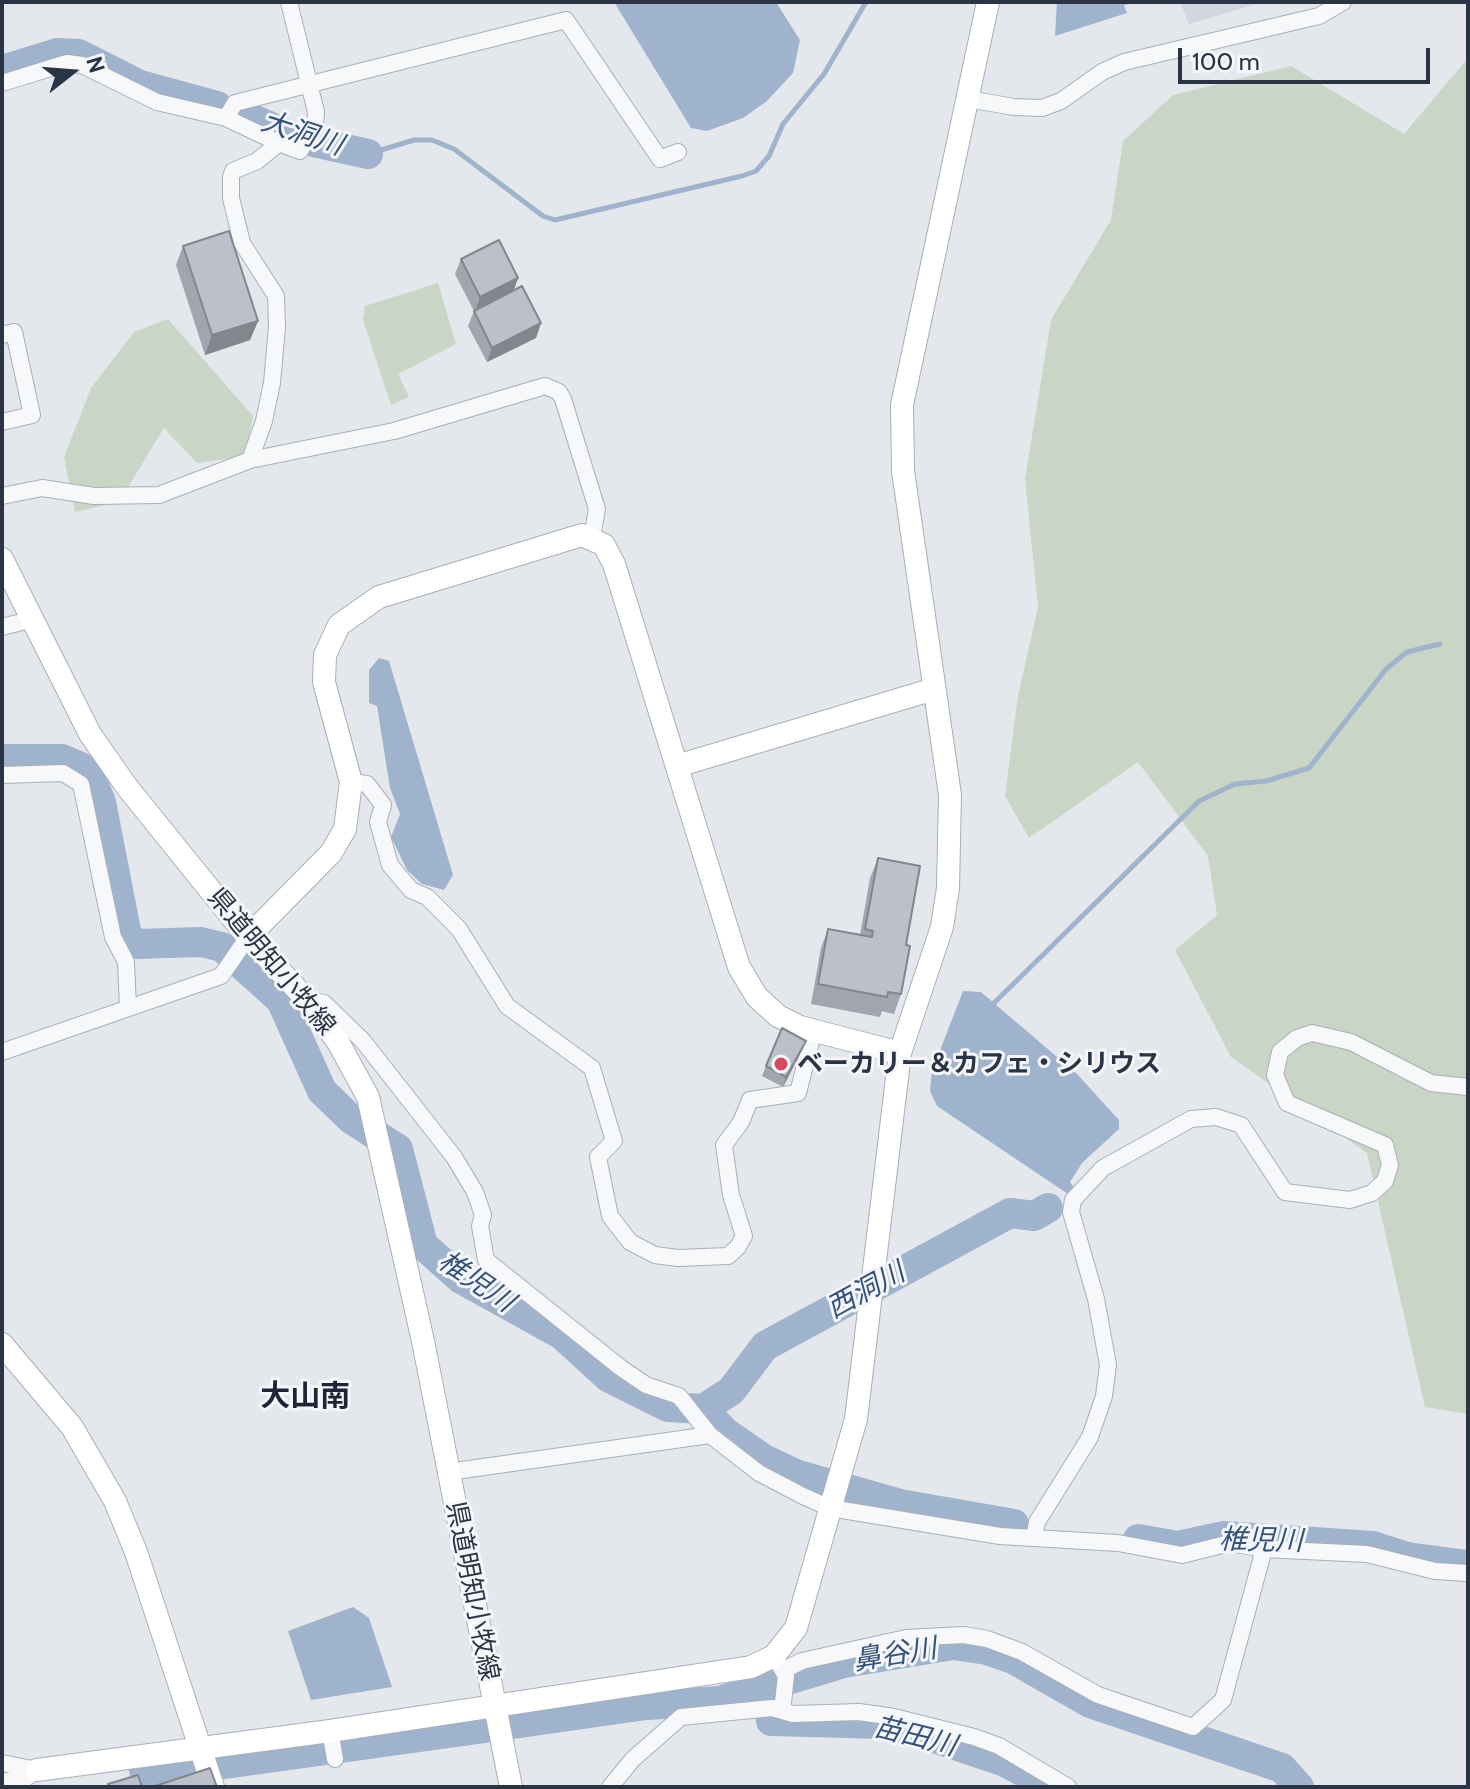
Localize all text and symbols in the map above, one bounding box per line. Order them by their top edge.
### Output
north arrow [32,32,112,112]
scale bar [1182,32,1434,82]
text: 100 m [1192,47,1260,76]
text: N [80,53,111,76]
water label: 大洞川 [257,105,347,163]
street label: 県道明知小牧線 [201,882,341,1042]
place label: ベーカリー＆カフェ・シリウス [797,1048,1161,1080]
marker: ベーカリー＆カフェ・シリウス [772,1055,790,1073]
water label: 椎児川 [432,1245,520,1319]
water label: 西洞川 [821,1256,911,1326]
district label: 大山南 [260,1379,350,1415]
street label: 県道明知小牧線 [439,1499,505,1683]
water label: 椎児川 [1219,1523,1303,1559]
water label: 鼻谷川 [851,1632,939,1678]
water label: 苗田川 [870,1711,960,1763]

